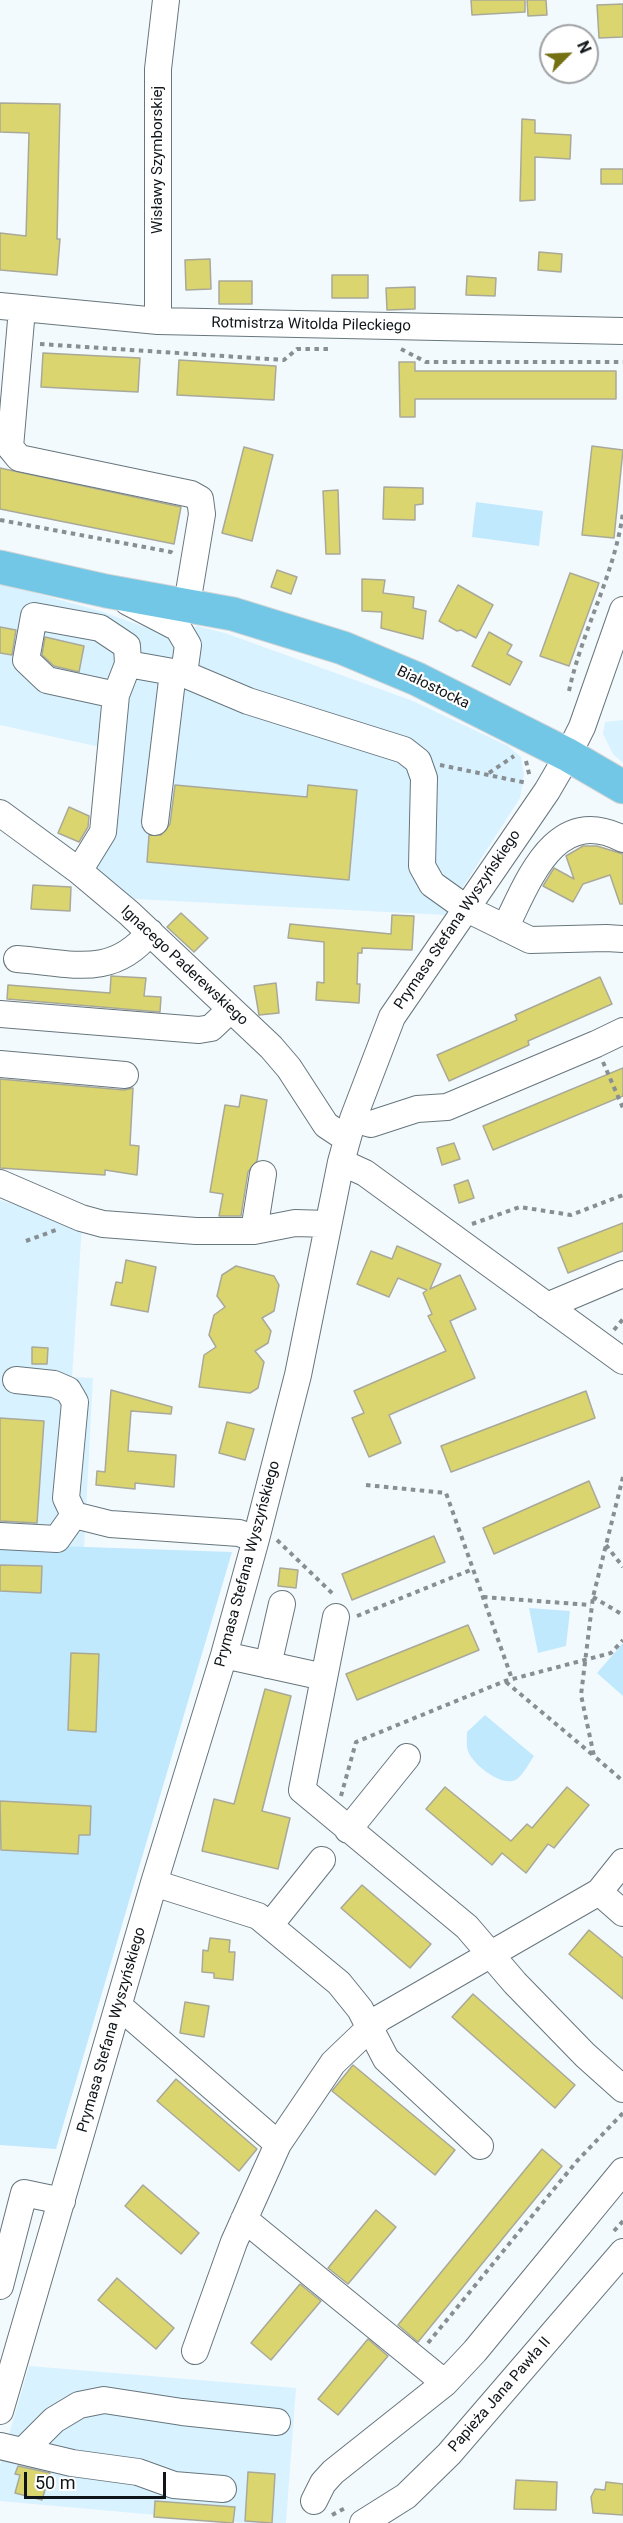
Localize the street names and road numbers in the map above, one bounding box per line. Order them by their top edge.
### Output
street label: Wisławy Szymborskiej [149,86,167,234]
street label: Rotmistrza Witolda Pileckiego [211,314,411,336]
street label: Białostocka [394,663,472,713]
street label: Prymasa Stefana Wyszyńskiego [391,827,525,1013]
street label: Ignacego Paderewskiego [117,902,251,1030]
street label: Prymasa Stefana Wyszyńskiego [212,1459,284,1669]
street label: Prymasa Stefana Wyszyńskiego [74,1925,150,2135]
street label: Papieża Jana Pawła II [445,2334,555,2456]

